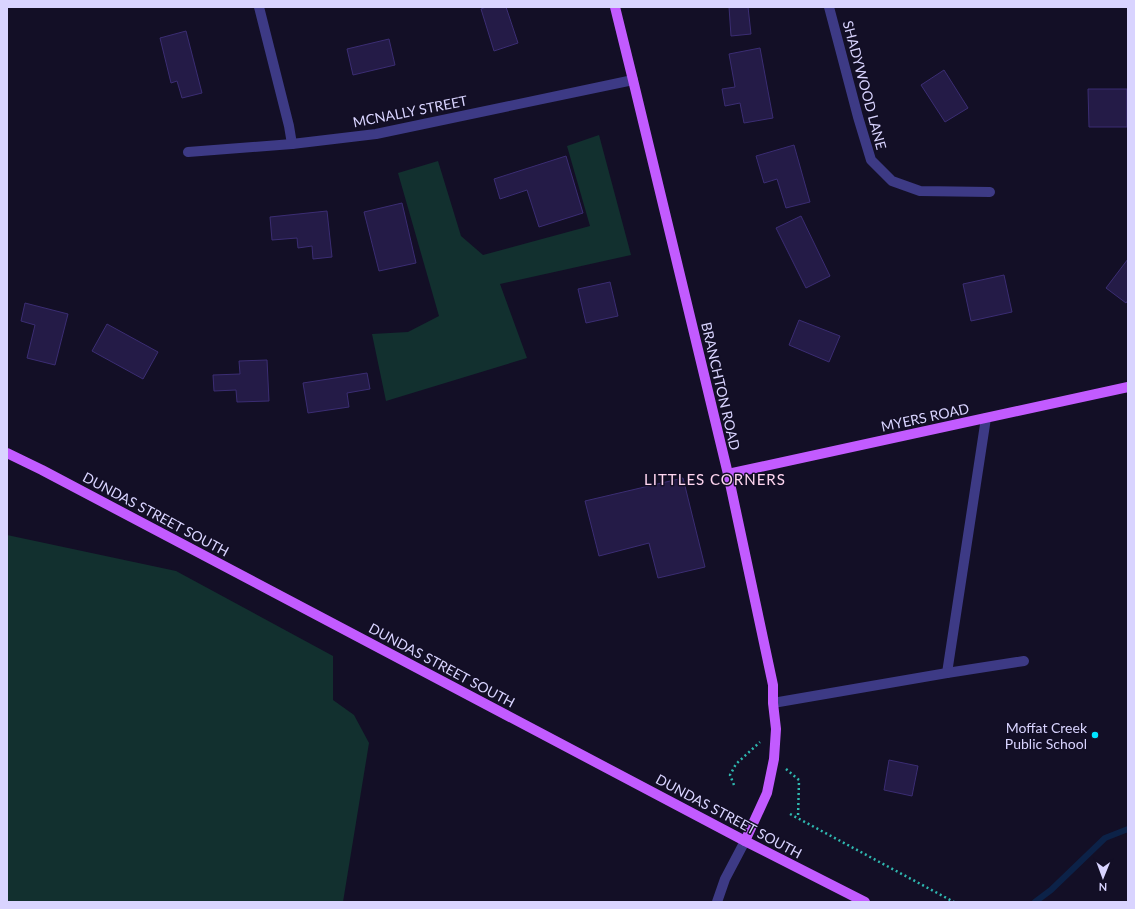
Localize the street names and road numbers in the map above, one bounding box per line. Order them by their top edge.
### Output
street label: SHADYWOOD LANE [840,19,890,151]
street label: MCNALLY STREET [351,91,469,130]
street label: BRANCHTON ROAD [698,320,744,452]
street label: MYERS ROAD [879,399,971,435]
street label: DUNDAS STREET SOUTH [80,468,232,560]
street label: DUNDAS STREET SOUTH [366,619,518,711]
street label: DUNDAS STREET SOUTH [653,770,805,862]

